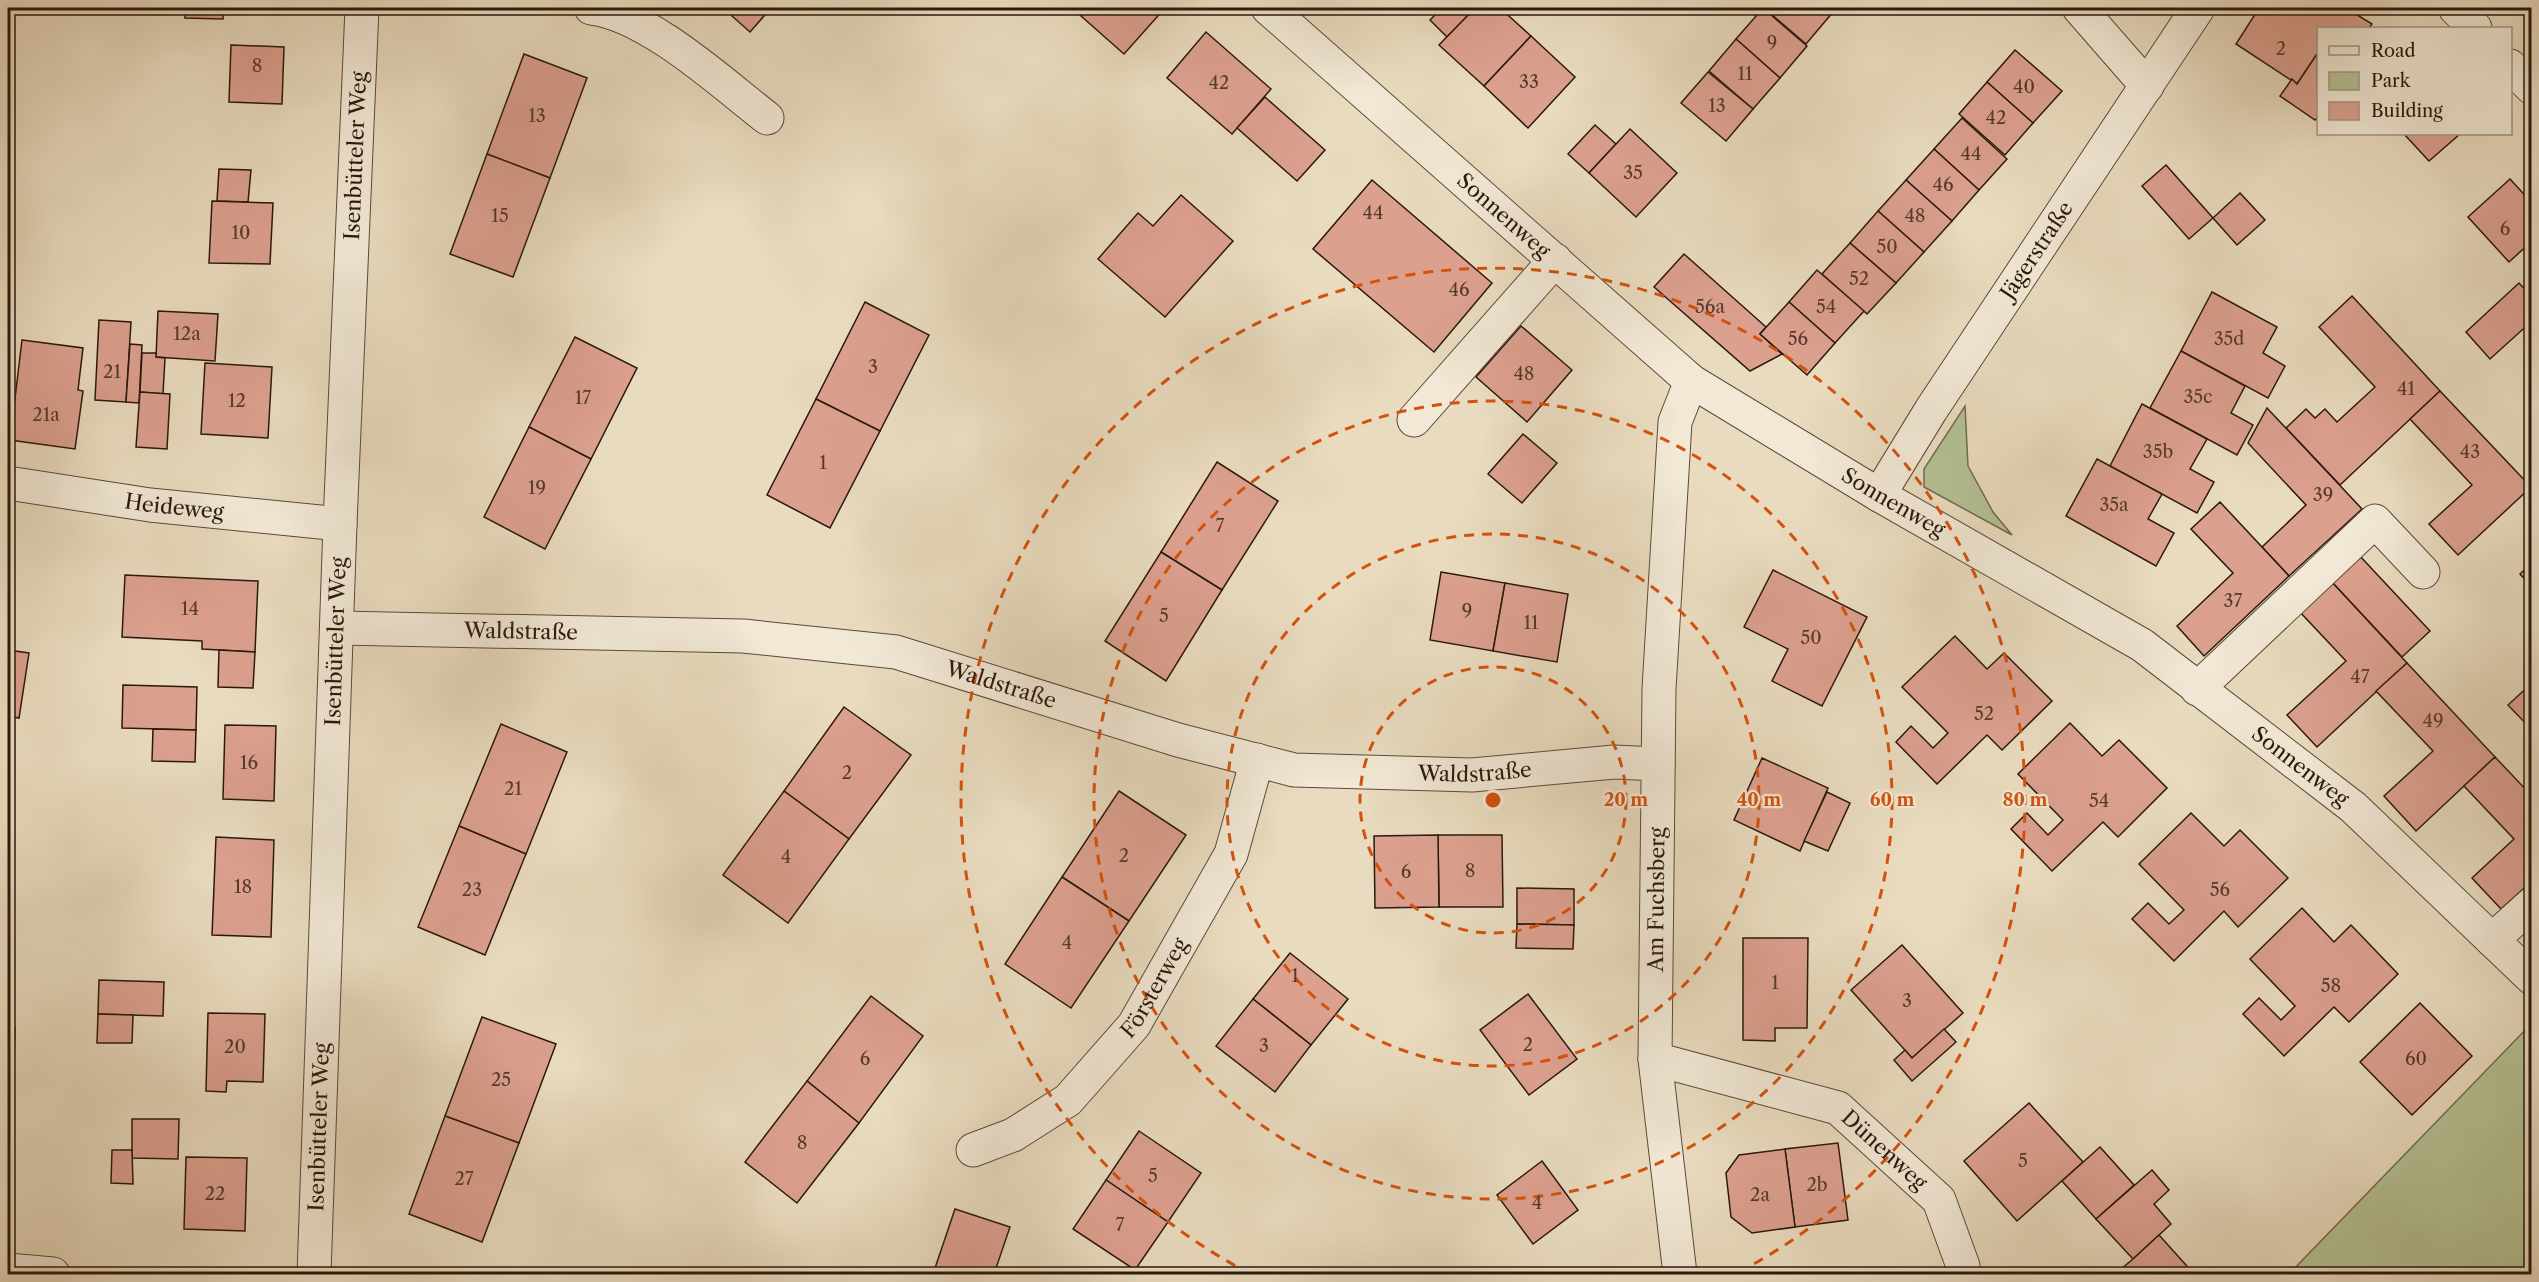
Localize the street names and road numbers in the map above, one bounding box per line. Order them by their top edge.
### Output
street label: Isenbütteler Weg [339,70,371,241]
street label: Sonnenweg [1452,168,1556,264]
street label: Jägerstraße [1993,197,2078,307]
street label: Sonnenweg [1837,462,1951,543]
street label: Heideweg [123,488,226,524]
street label: Isenbütteler Weg [320,555,351,726]
street label: Waldstraße [463,617,578,645]
street label: Waldstraße [942,655,1059,713]
street label: Sonnenweg [2247,721,2355,812]
street label: Waldstraße [1417,757,1533,787]
street label: Am Fuchsberg [1643,826,1670,973]
street label: Försterweg [1115,933,1193,1043]
street label: Isenbütteler Weg [303,1041,334,1212]
street label: Dünenweg [1837,1105,1933,1196]

